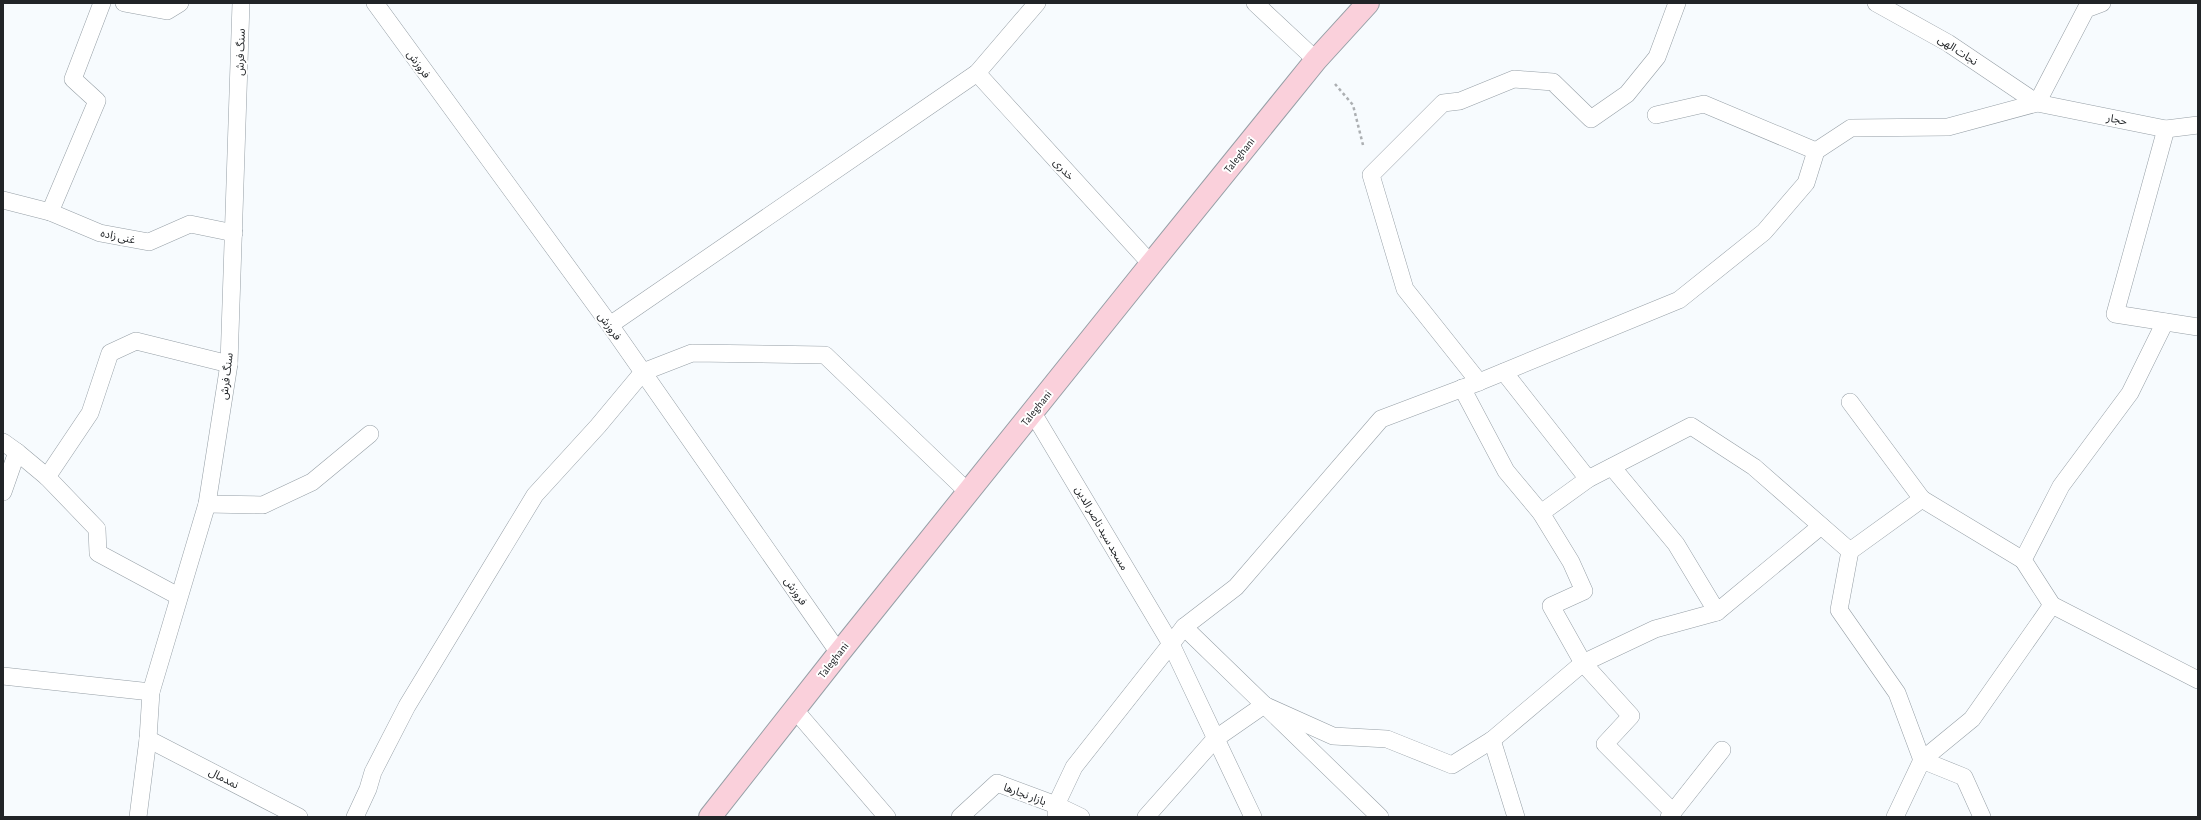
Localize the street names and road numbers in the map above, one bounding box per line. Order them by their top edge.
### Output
street label: سنگ فرش [233,28,248,76]
street label: نجات الهی [1935,34,1980,68]
street label: فروزش [404,48,432,81]
street label: حجار [2105,112,2129,128]
street label: Taleghani [1222,136,1257,175]
street label: خدری [1051,156,1076,183]
street label: غنی زاده [99,227,137,247]
street label: فروزش [595,310,623,343]
street label: سنگ فرش [217,351,236,400]
street label: Taleghani [1019,389,1054,428]
street label: مسجد سید ناصر الدین [1072,484,1130,573]
street label: فروزش [781,575,809,608]
street label: Taleghani [816,640,851,680]
street label: نمدمال [207,766,240,791]
street label: بازار نجارها [1002,782,1048,808]

